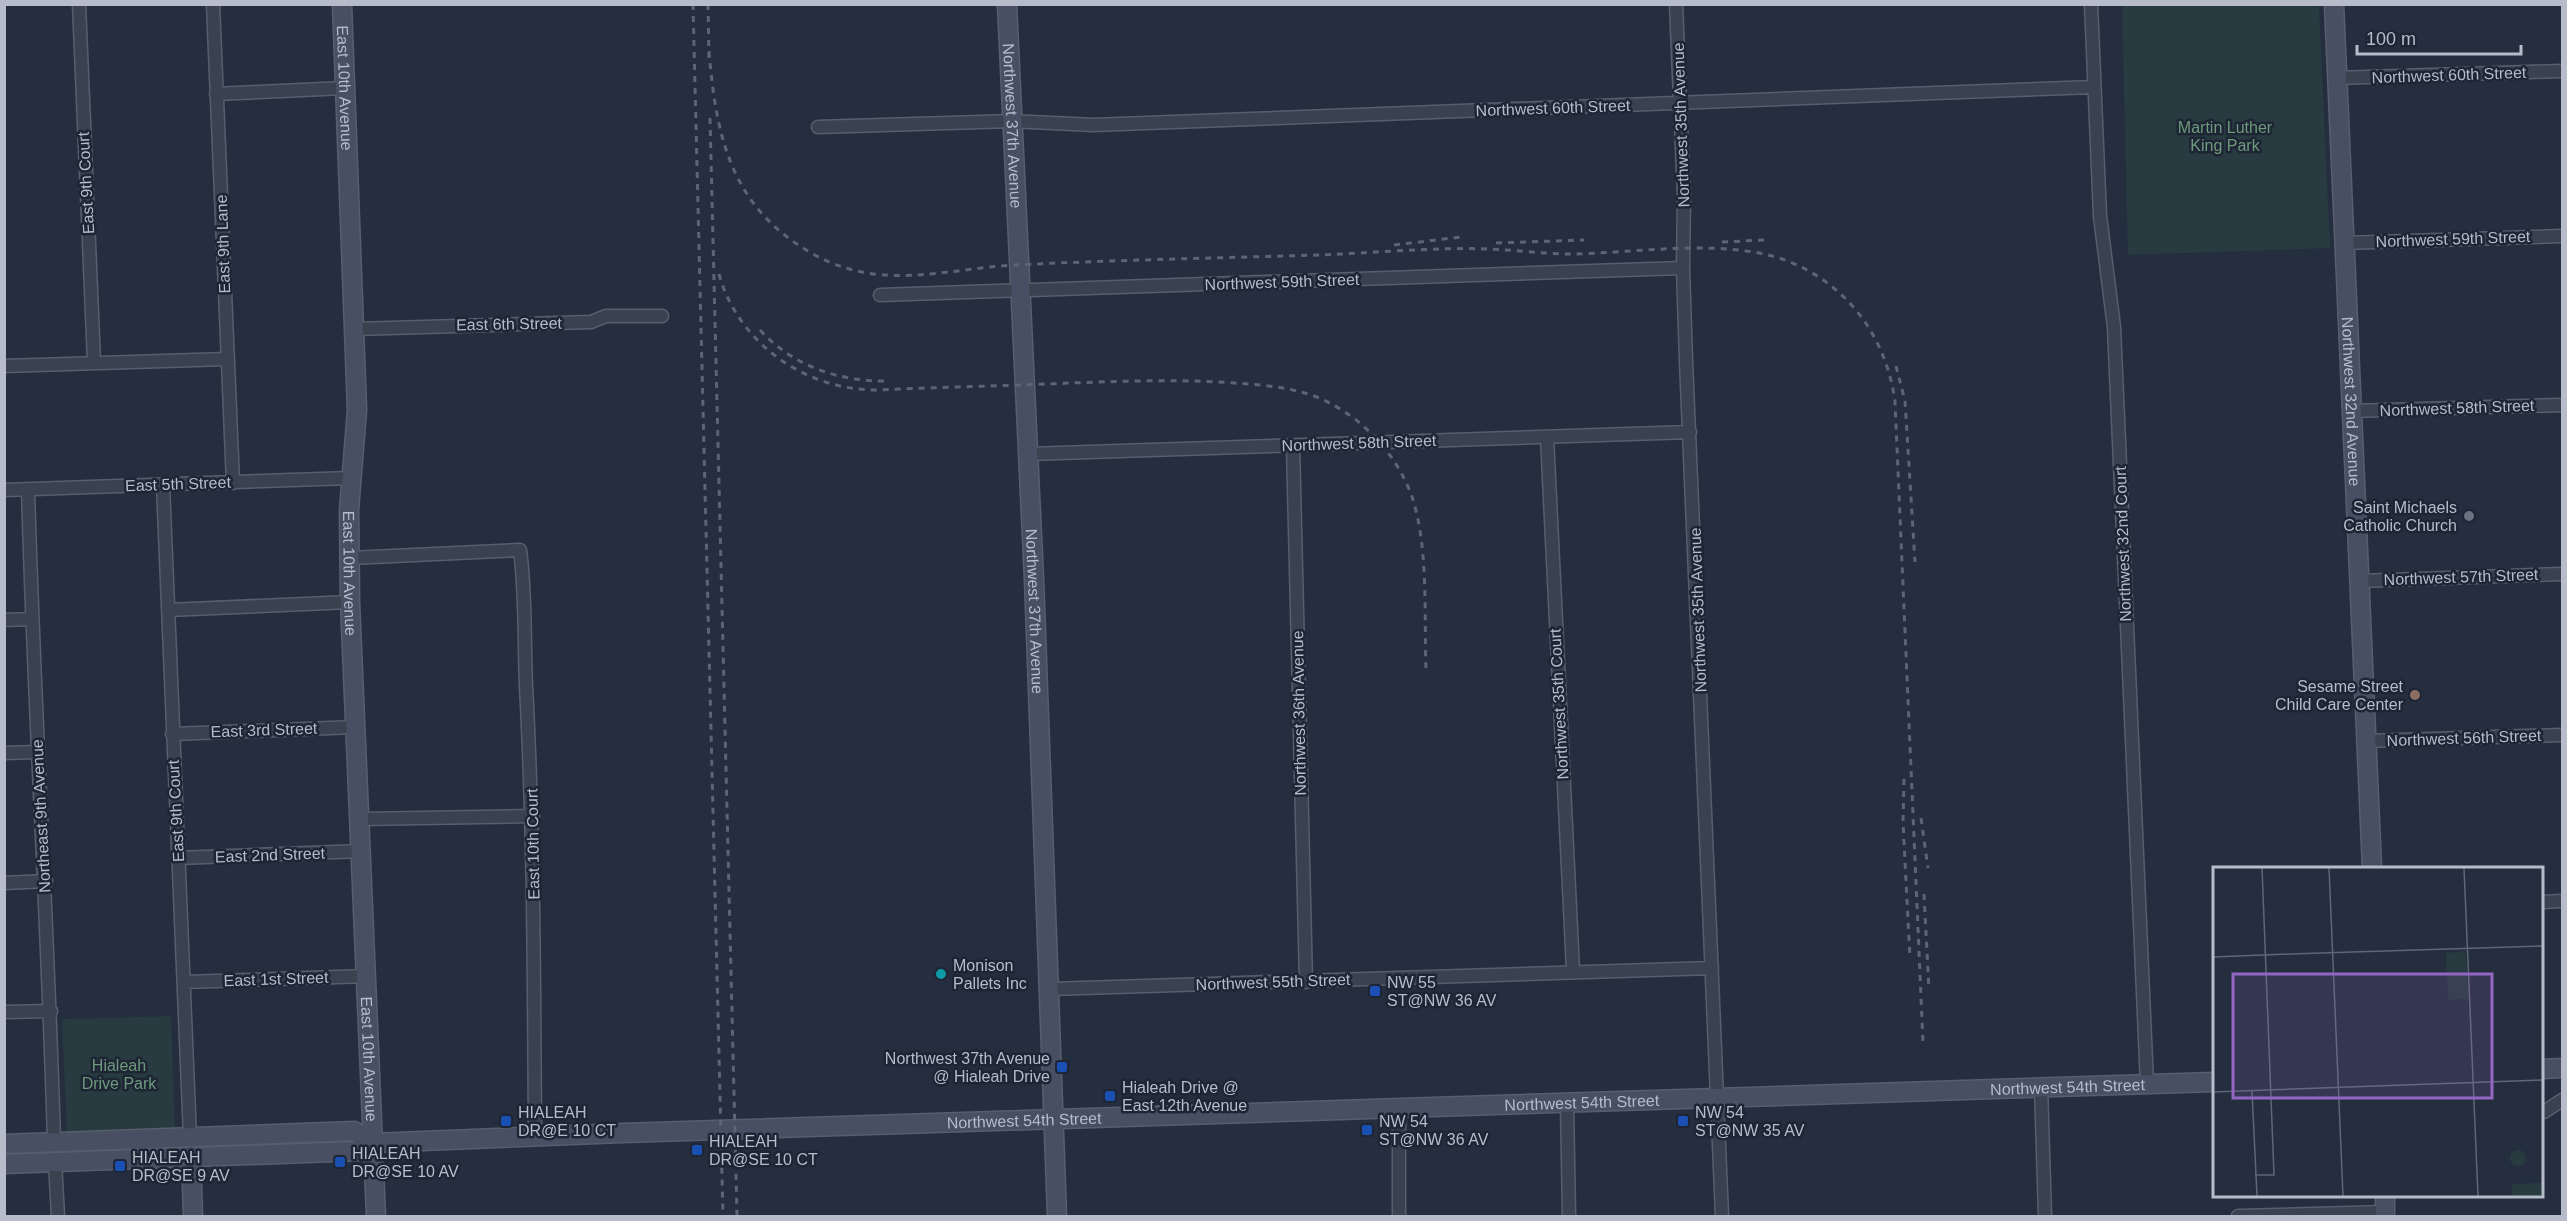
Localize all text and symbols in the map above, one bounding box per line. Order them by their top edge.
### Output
scale bar [2357,18,2520,56]
street label: East 10th Avenue [334,25,356,151]
text: 100 m [2366,29,2416,49]
street label: Northwest 35th Avenue [1670,42,1692,208]
street label: Northwest 37th Avenue [1000,43,1025,209]
street label: Northwest 60th Street [2371,64,2527,86]
street label: Northwest 60th Street [1475,97,1631,119]
park label: Martin Luther King Park [2178,119,2273,154]
street label: East 9th Court [75,131,97,235]
street label: East 9th Lane [213,194,233,294]
street label: Northwest 59th Street [2375,228,2531,250]
street label: Northwest 59th Street [1204,271,1360,293]
street label: East 6th Street [456,315,563,333]
street label: Northwest 32nd Avenue [2339,316,2364,487]
street label: Northwest 58th Street [2379,397,2535,419]
street label: Northwest 58th Street [1281,432,1437,454]
street label: Northwest 32nd Court [2112,465,2134,622]
street label: East 5th Street [125,474,232,494]
place label: Saint Michaels Catholic Church [2343,499,2457,534]
marker: Saint Michaels Catholic Church [2462,509,2476,523]
street label: East 10th Avenue [341,511,360,636]
street label: Northwest 35th Avenue [1687,527,1709,693]
street label: Northwest 37th Avenue [1023,528,1047,694]
street label: Northwest 57th Street [2383,566,2539,588]
street label: Northwest 35th Court [1547,628,1571,780]
street label: Northwest 36th Avenue [1289,630,1309,796]
place label: Sesame Street Child Care Center [2275,678,2404,713]
marker: Sesame Street Child Care Center [2408,688,2422,702]
street label: East 3rd Street [210,720,318,740]
street label: Northwest 56th Street [2386,727,2542,749]
street label: Northeast 9th Avenue [28,739,54,893]
street label: East 9th Court [165,759,187,863]
street label: East 10th Court [524,788,542,900]
street label: East 2nd Street [215,845,326,865]
inset map [2213,867,2543,1197]
place label: Monison Pallets Inc [953,957,1027,992]
marker: Monison Pallets Inc [934,967,948,981]
street label: East 1st Street [223,969,329,989]
street label: Northwest 55th Street [1195,971,1351,993]
place label: NW 55 ST@NW 36 AV [1387,974,1497,1009]
marker: NW 55 ST@NW 36 AV [1368,984,1382,998]
street label: East 10th Avenue [358,996,380,1122]
place label: Northwest 37th Avenue @ Hialeah Drive [885,1050,1050,1085]
park label: Hialeah Drive Park [82,1057,157,1092]
marker: Northwest 37th Avenue @ Hialeah Drive [1055,1060,1069,1074]
street label: Northwest 54th Street [1990,1076,2146,1098]
place label: Hialeah Drive @ East 12th Avenue [1122,1079,1247,1114]
marker: Hialeah Drive @ East 12th Avenue [1103,1089,1117,1103]
street label: Northwest 54th Street [1504,1091,1660,1113]
place label: HIALEAH DR@E 10 CT [518,1104,616,1139]
place label: NW 54 ST@NW 35 AV [1695,1104,1805,1139]
street label: Northwest 54th Street [946,1109,1102,1131]
place label: NW 54 ST@NW 36 AV [1379,1113,1489,1148]
marker: HIALEAH DR@E 10 CT [499,1114,513,1128]
marker: NW 54 ST@NW 35 AV [1676,1114,1690,1128]
marker: NW 54 ST@NW 36 AV [1360,1123,1374,1137]
place label: HIALEAH DR@SE 10 CT [709,1133,818,1168]
marker: HIALEAH DR@SE 10 CT [690,1143,704,1157]
place label: HIALEAH DR@SE 10 AV [352,1145,459,1180]
place label: HIALEAH DR@SE 9 AV [132,1149,230,1184]
marker: HIALEAH DR@SE 10 AV [333,1155,347,1169]
marker: HIALEAH DR@SE 9 AV [113,1159,127,1173]

